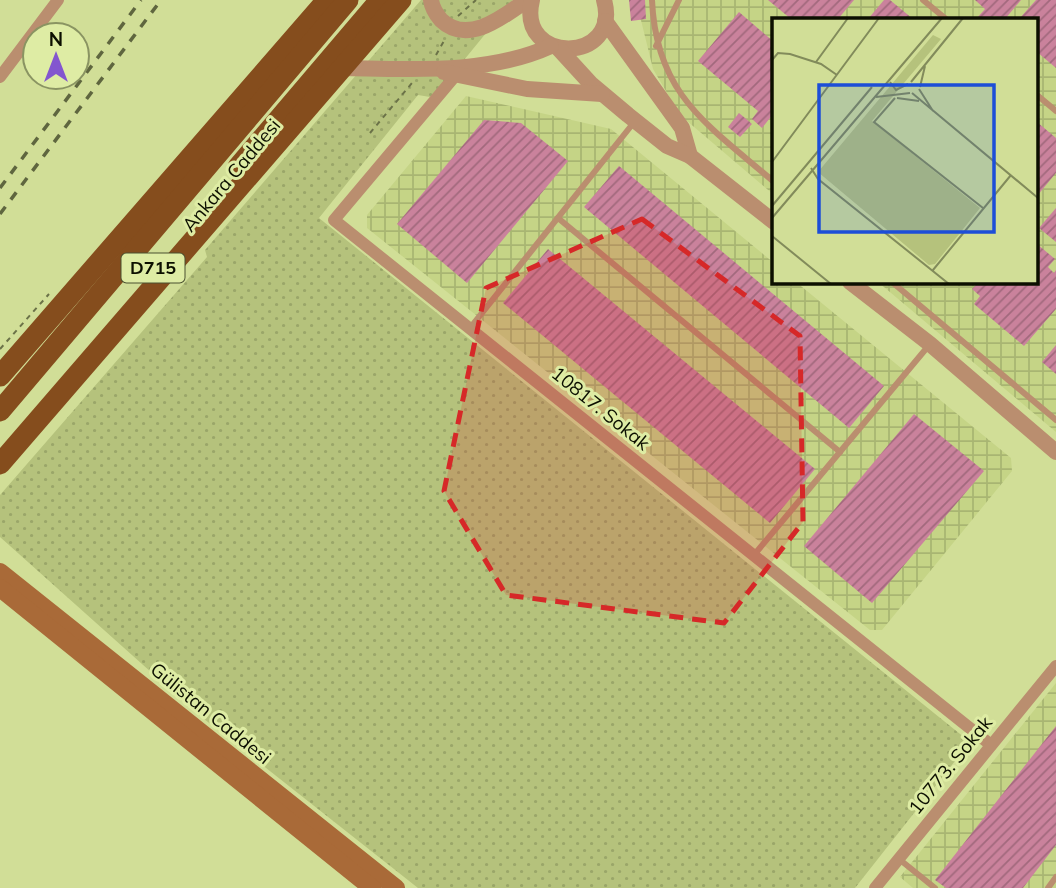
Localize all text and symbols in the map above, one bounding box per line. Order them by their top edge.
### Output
inset map [772,18,1038,284]
north arrow [21,21,91,91]
text: N [49,27,63,51]
street label: Ankara Caddesi [177,113,285,237]
road number: D715 [122,254,184,282]
street label: 10817. Sokak [547,361,655,455]
street label: Gülistan Caddesi [146,657,276,769]
street label: 10773. Sokak [903,711,997,819]

